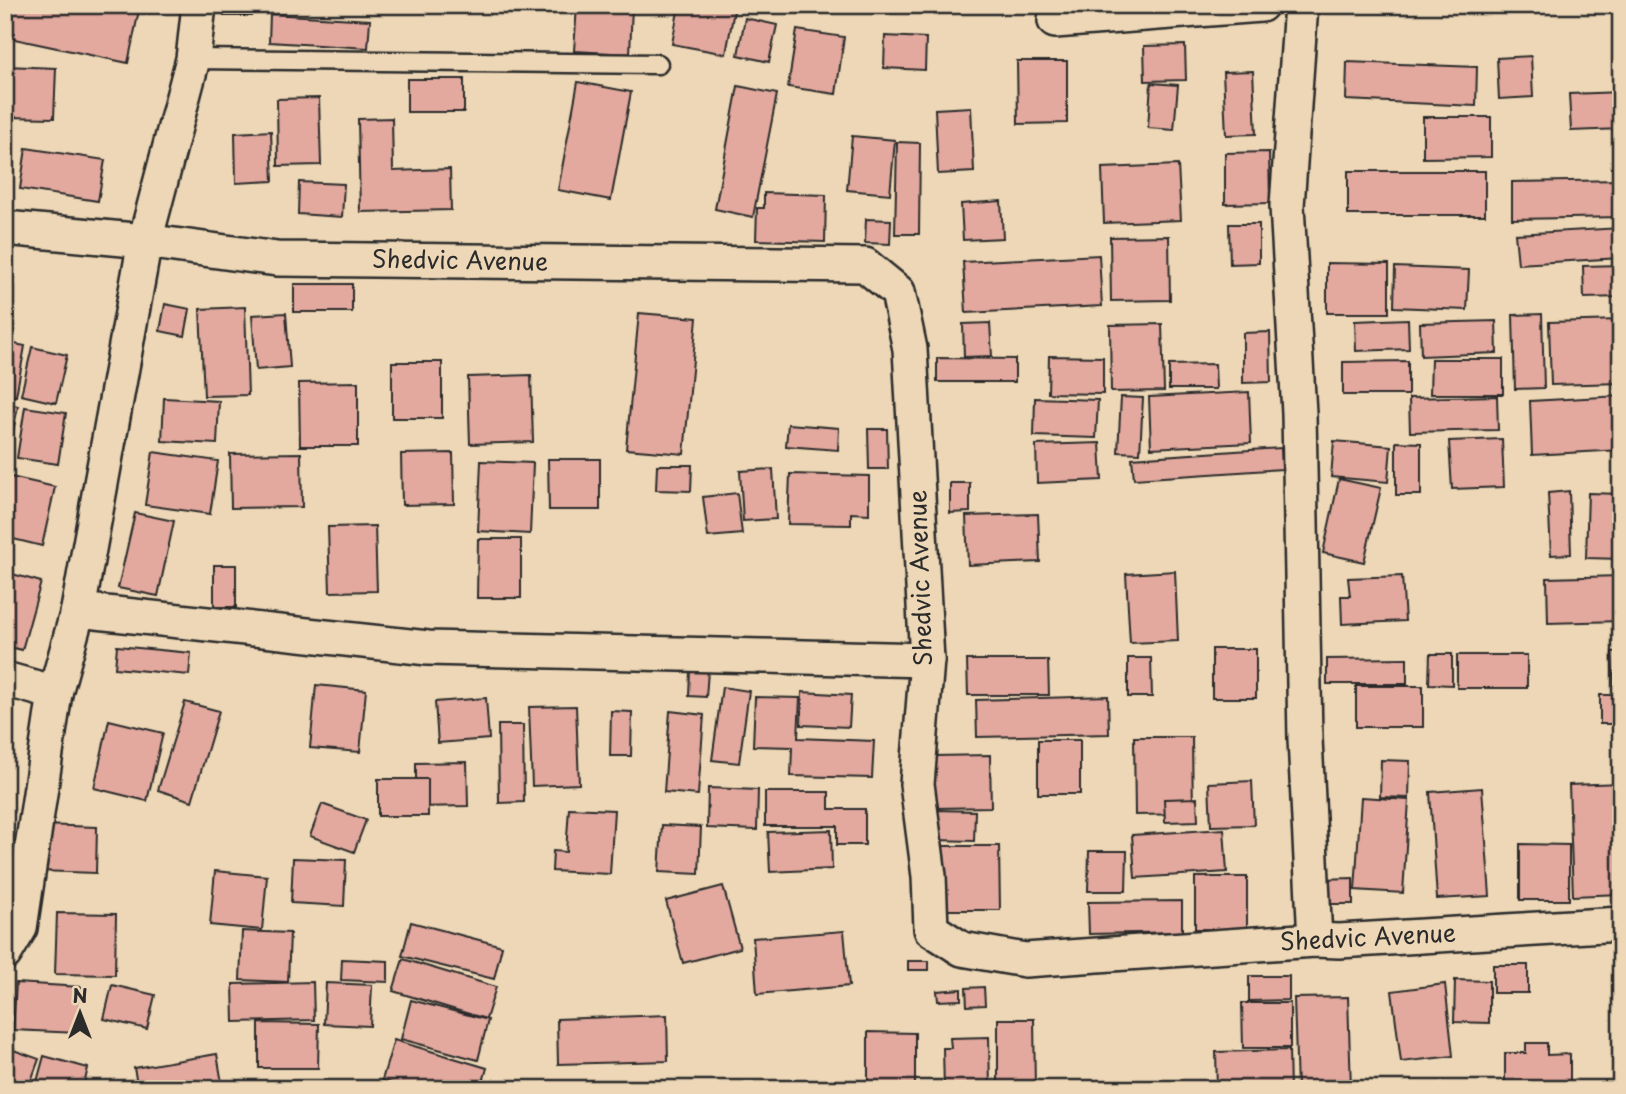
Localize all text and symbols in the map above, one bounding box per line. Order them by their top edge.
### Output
street label: Shedvic Avenue [372,239,548,279]
street label: Shedvic Avenue [898,489,940,667]
street label: Shedvic Avenue [1279,913,1457,959]
north arrow [46,978,116,1048]
text: N [72,981,88,1009]

